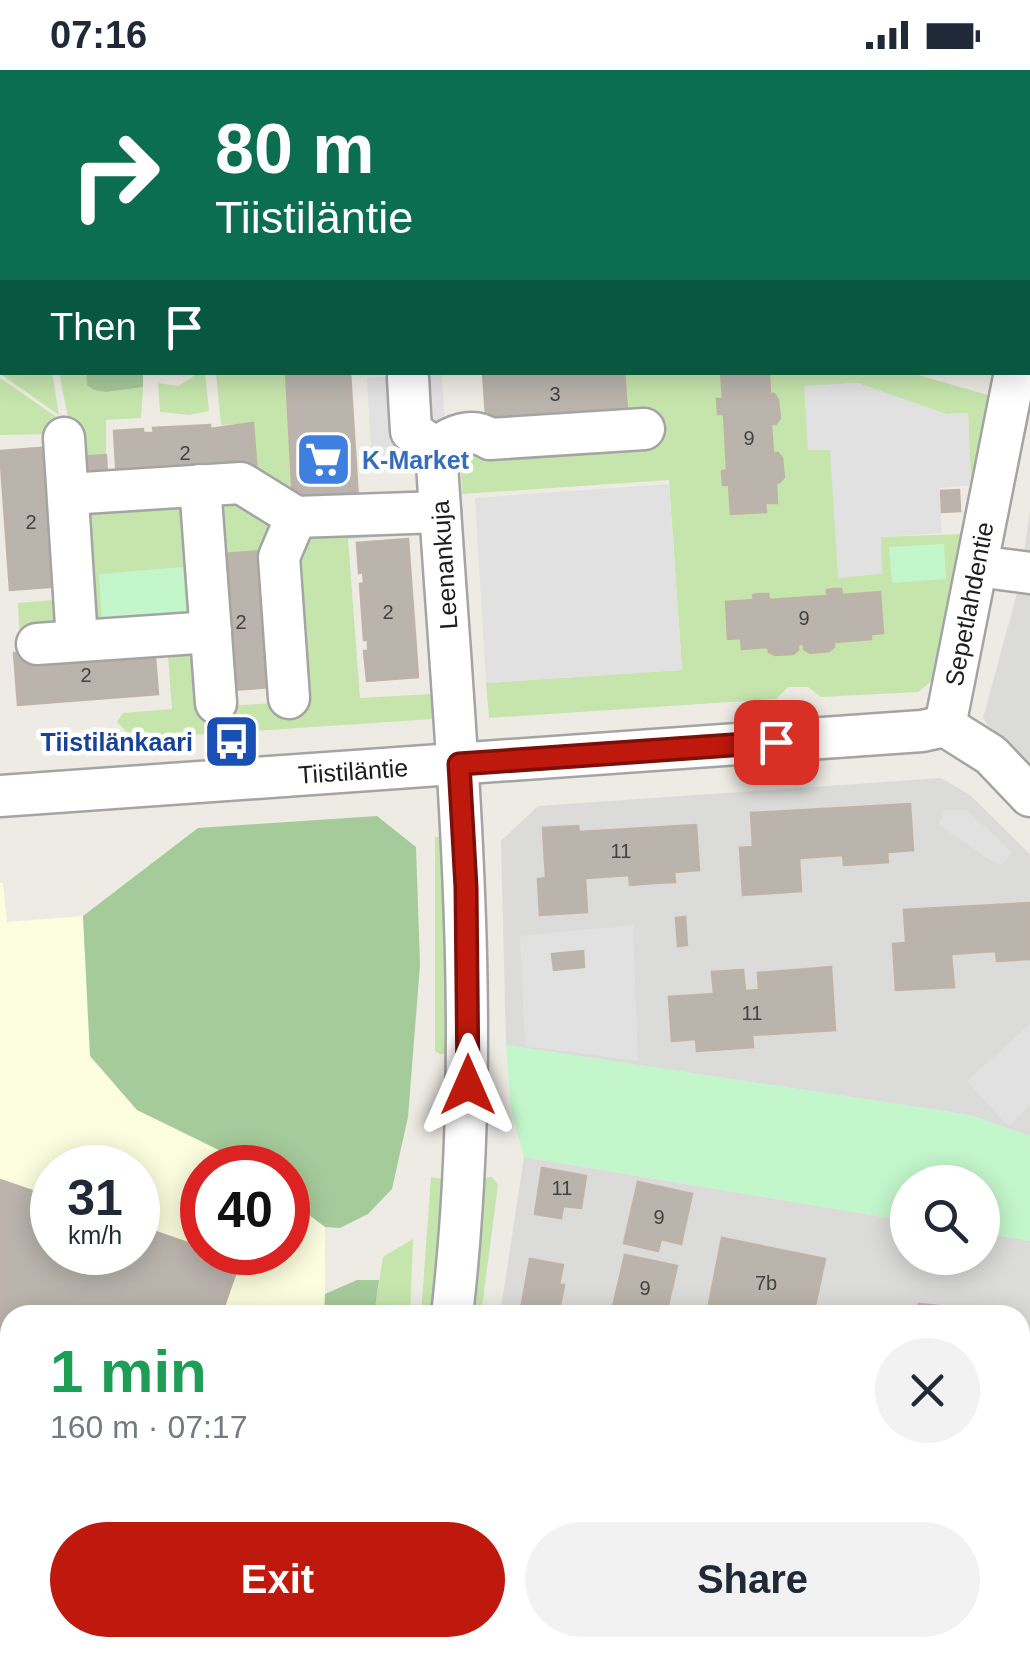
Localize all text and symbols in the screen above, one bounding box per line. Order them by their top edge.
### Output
text: 07:16 [50,14,147,56]
icon: right [50,110,180,240]
text: 80 m [215,110,375,188]
text: Tiistiläntie [215,192,413,243]
icon: arrive [157,300,212,355]
text: Then [50,306,137,348]
house number: 3 [549,383,561,405]
house number: 9 [743,427,755,449]
supermarket icon: K-Market [293,430,353,490]
house number: 2 [179,442,191,464]
place label: K-Market [362,446,470,474]
street label: Leenankuja [426,499,462,630]
house number: 2 [25,511,37,533]
street label: Sepetlahdentie [939,519,999,689]
house number: 2 [382,601,394,623]
house number: 9 [798,607,810,629]
house number: 2 [235,611,247,633]
house number: 2 [80,664,92,686]
pin [734,700,819,785]
bus stop icon: Tiistilänkaari [202,712,262,772]
icon: arrive [749,715,804,770]
place label: Tiistilänkaari [41,728,193,756]
street label: Tiistiläntie [297,753,409,789]
house number: 11 [611,840,631,862]
house number: 11 [742,1002,762,1024]
position arrow [416,1033,520,1137]
speed limit sign: 40 [180,1145,310,1275]
map controls [890,1165,1000,1275]
button: search [890,1165,1000,1275]
text: 31 [67,1170,123,1226]
house number: 11 [552,1177,572,1199]
house number: 9 [653,1206,665,1228]
text: km/h [68,1221,122,1249]
house number: 7b [755,1272,777,1294]
house number: 9 [639,1277,651,1299]
text: 1 min [50,1338,207,1405]
button: close [875,1338,980,1443]
text: 160 m · 07:17 [50,1409,247,1445]
button: Exit [50,1522,505,1637]
button: Share [525,1522,980,1637]

